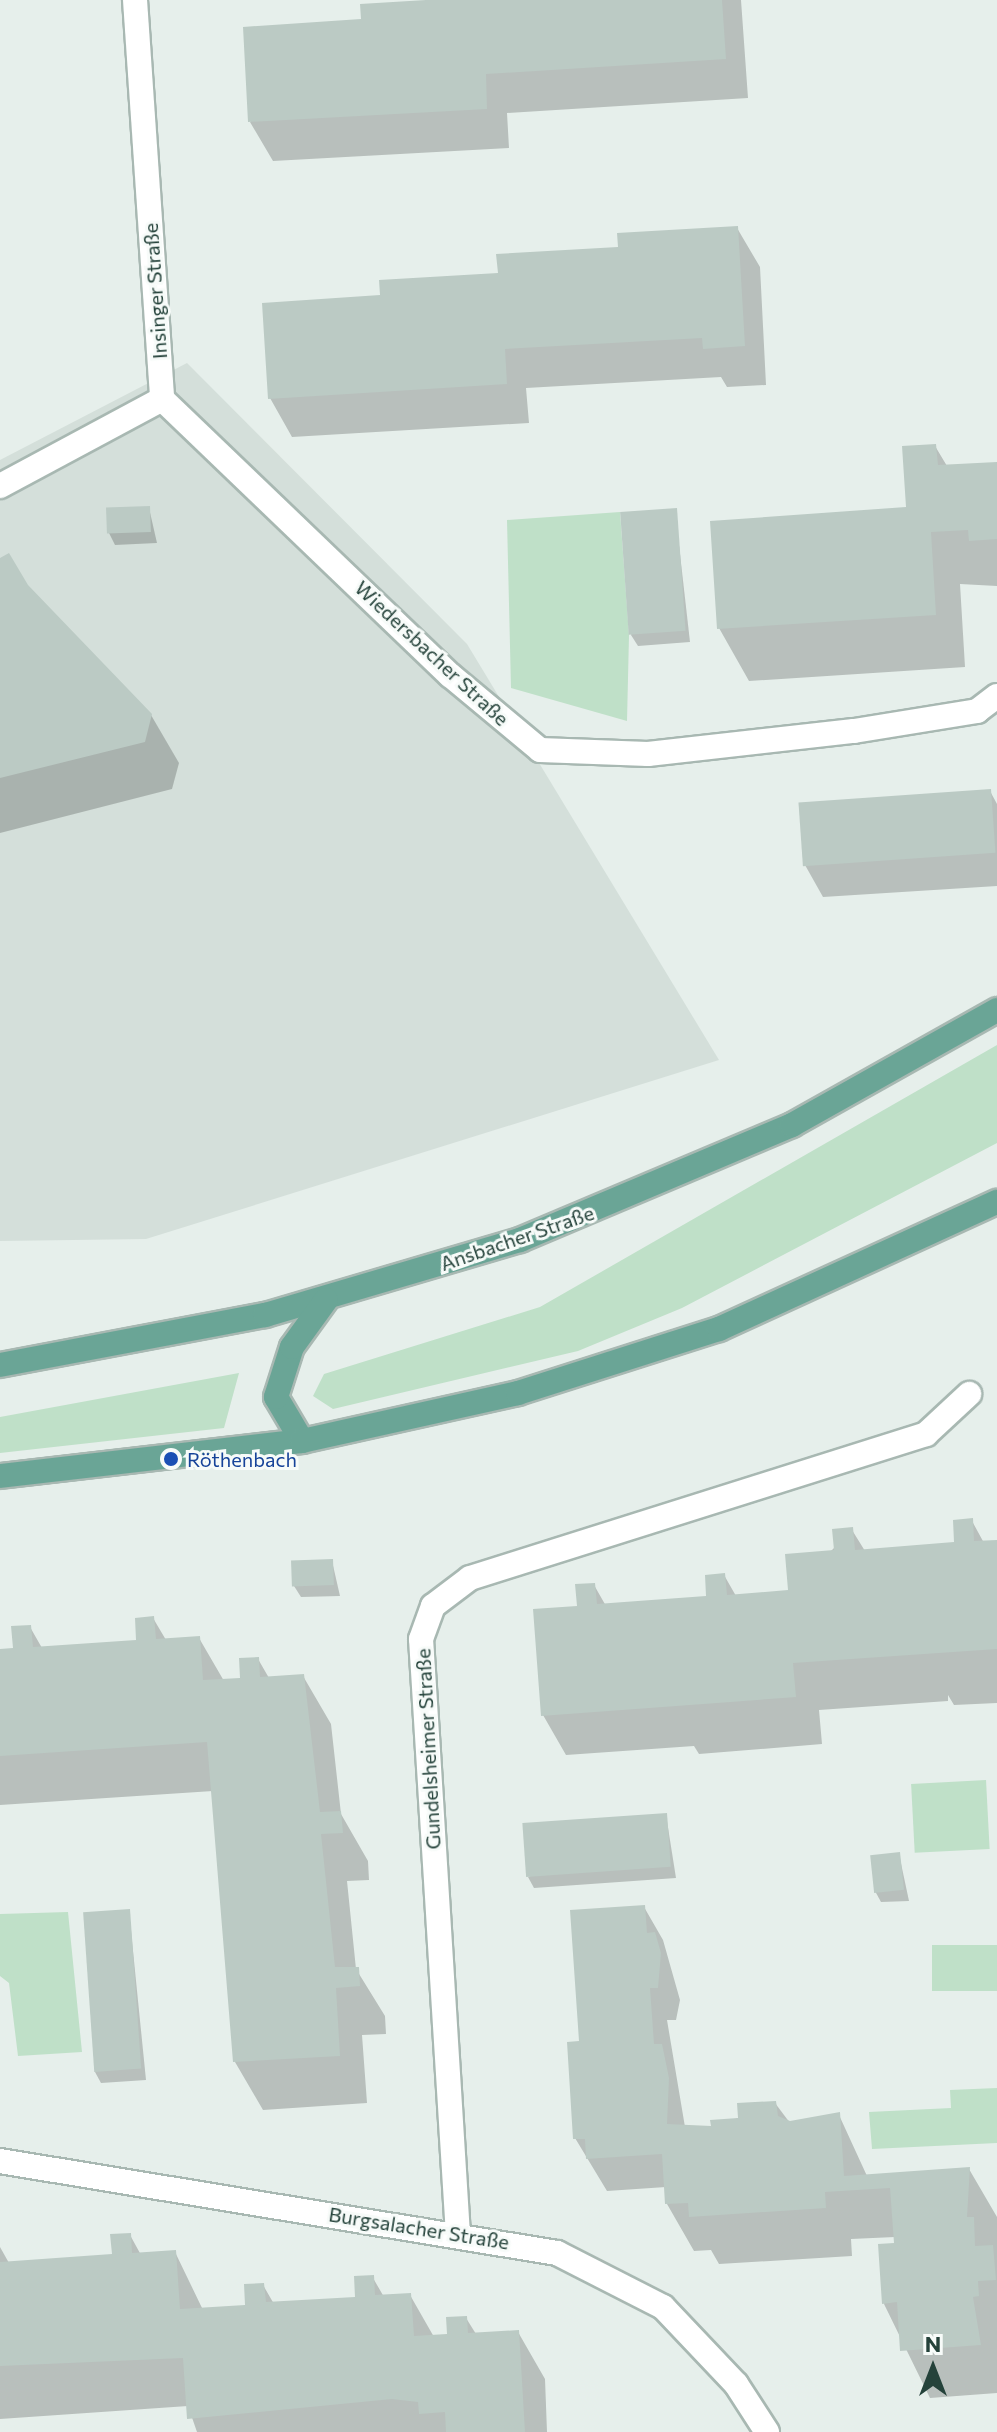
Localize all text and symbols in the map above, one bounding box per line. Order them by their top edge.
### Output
street label: Insinger Straße [138,222,172,360]
street label: Wiedersbacher Straße [350,575,514,731]
street label: Ansbacher Straße [437,1200,597,1276]
place label: Röthenbach [187,1447,297,1471]
marker: Röthenbach [162,1450,180,1468]
street label: Gundelsheimer Straße [411,1648,445,1850]
street label: Burgsalacher Straße [327,2202,511,2254]
north arrow [893,2328,973,2408]
text: N [925,2330,941,2357]

